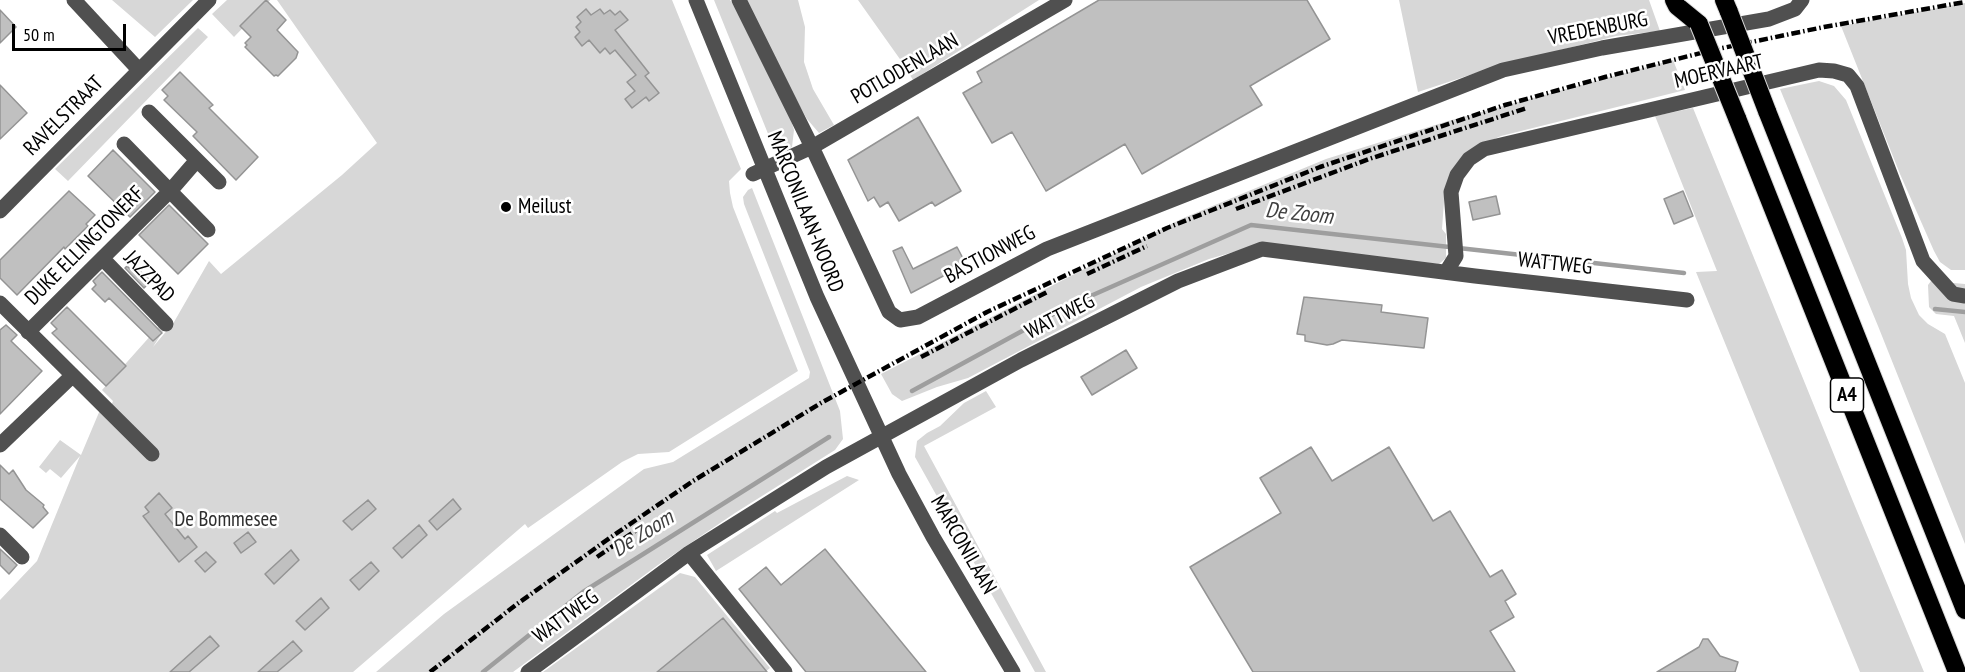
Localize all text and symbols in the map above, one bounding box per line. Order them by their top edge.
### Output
street label: VREDENBURG [1546,7,1650,51]
scale bar [15,12,129,50]
text: 50 m [23,23,55,46]
street label: POTLODENLAAN [847,28,963,110]
street label: MOERVAART [1672,50,1766,94]
street label: RAVELSTRAAT [19,71,109,161]
street label: MARCONILAAN-NOORD [761,128,849,296]
street label: DUKE ELLINGTONERF [20,181,150,311]
place label: Meilust [518,194,571,220]
water label: De Zoom [1264,197,1334,231]
marker: Meilust [499,200,513,214]
street label: BASTIONWEG [940,221,1040,289]
street label: JAZZPAD [118,246,180,308]
street label: WATTWEG [1516,248,1594,280]
street label: WATTWEG [1021,289,1099,345]
road number: A4 [1830,378,1864,412]
street label: MARCONILAAN [925,491,1001,599]
water label: De Zoom [607,505,679,563]
park label: De Bommesee [174,507,278,533]
street label: WATTWEG [528,585,604,649]

